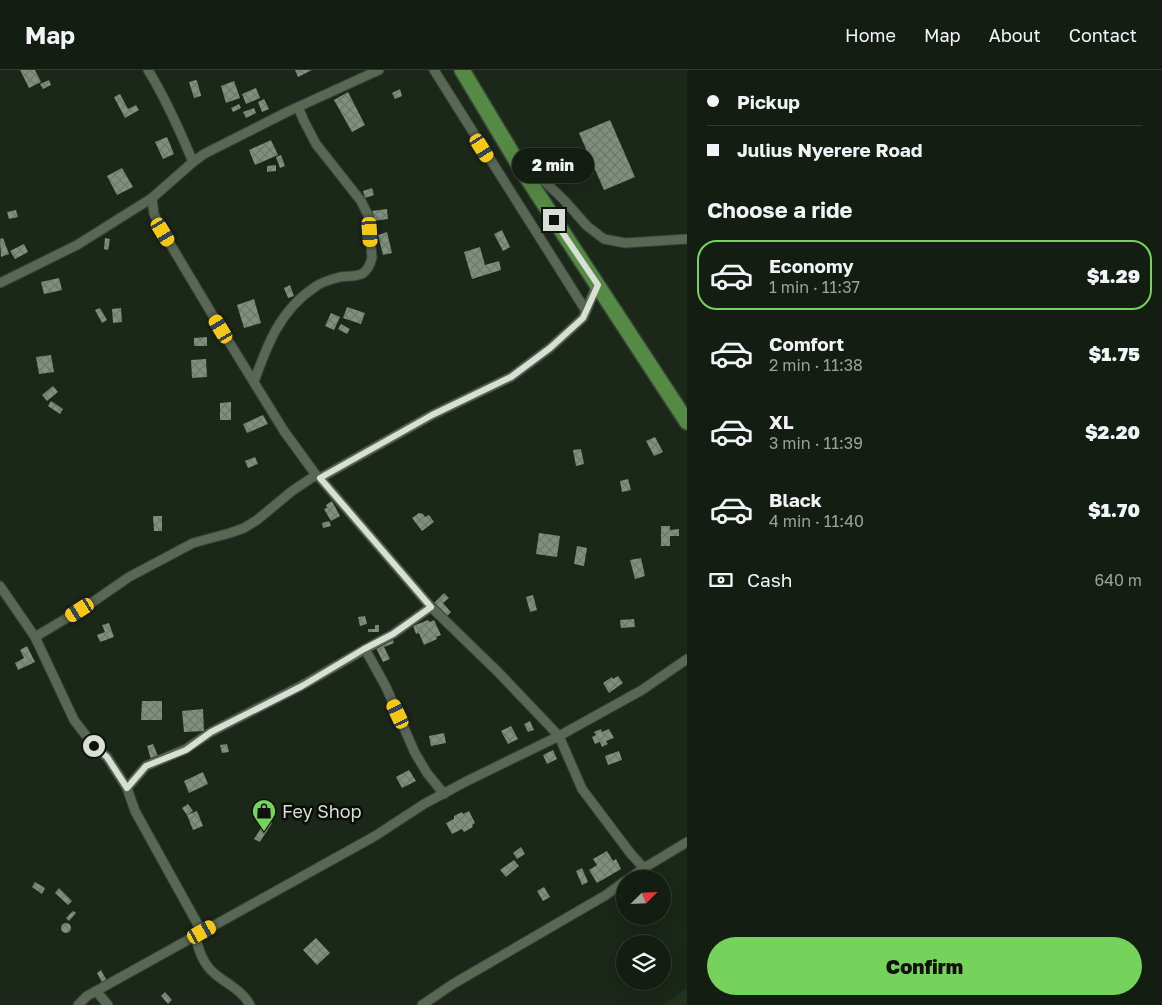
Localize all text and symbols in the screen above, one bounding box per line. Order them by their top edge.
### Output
text: Map [25,20,75,49]
text: Home [845,24,896,46]
text: Map [924,24,961,46]
text: About [989,24,1041,46]
text: Contact [1069,24,1137,46]
text: Pickup [737,90,800,113]
car [467,131,496,165]
text: Julius Nyerere Road [737,138,923,161]
callout: 2 min [513,148,595,182]
text: 2 min [532,155,574,175]
text: Choose a ride [707,196,853,223]
route end [543,209,565,231]
car [148,215,177,249]
car [361,217,378,247]
icon: car [709,253,754,298]
text: Economy [769,254,854,277]
text: $1.29 [1087,264,1140,287]
text: 1 min · 11:37 [769,277,860,297]
car [206,312,235,346]
icon: car [709,331,754,376]
text: Comfort [769,332,844,355]
text: $1.75 [1089,342,1140,365]
text: 2 min · 11:38 [769,355,863,375]
icon: car [709,409,754,454]
text: XL [769,410,794,433]
text: $2.20 [1085,420,1140,443]
text: 3 min · 11:39 [769,433,863,453]
icon: car [709,487,754,532]
text: Black [769,488,822,511]
text: $1.70 [1088,498,1140,521]
text: 4 min · 11:40 [769,511,864,531]
icon: cash [707,566,735,594]
text: Cash [747,568,792,591]
text: 640 m [1094,570,1142,590]
car [63,596,96,624]
car [384,697,411,731]
route start [83,735,105,757]
shop icon: Fey Shop [251,798,277,832]
place label: Fey Shop [282,800,362,822]
north arrow [616,870,671,925]
map controls [616,870,671,990]
car [185,918,218,946]
button: layers [616,935,671,990]
button: Confirm [707,937,1142,995]

